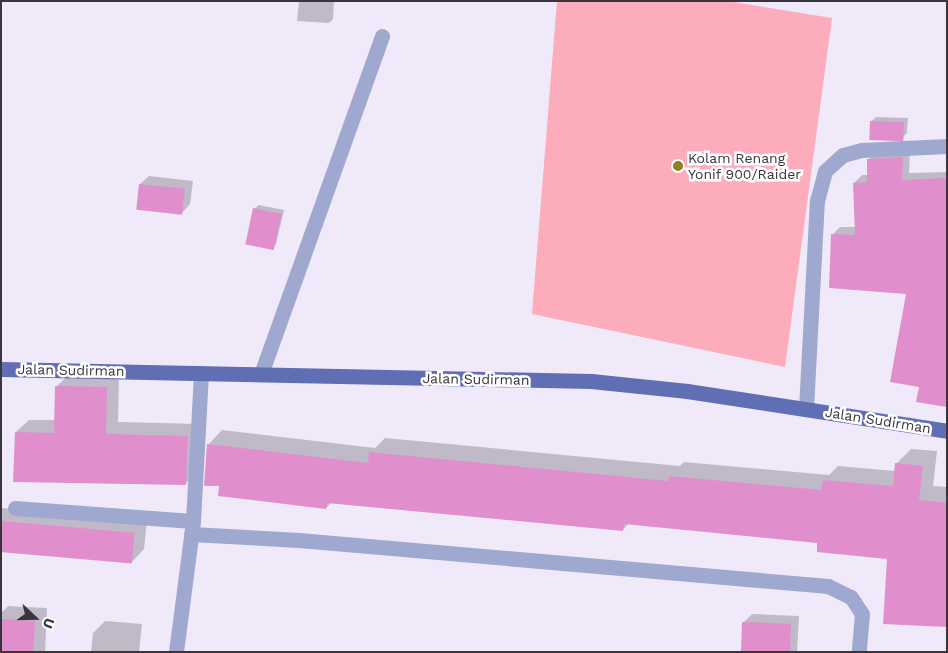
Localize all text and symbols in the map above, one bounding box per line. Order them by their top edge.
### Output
place label: Kolam Renang Yonif 900/Raider [688,150,802,182]
marker: Kolam Renang Yonif 900/Raider [672,160,684,172]
street label: Jalan Sudirman [17,361,125,379]
street label: Jalan Sudirman [422,370,530,388]
street label: Jalan Sudirman [824,403,932,437]
north arrow [10,593,60,643]
text: U [40,616,58,631]

